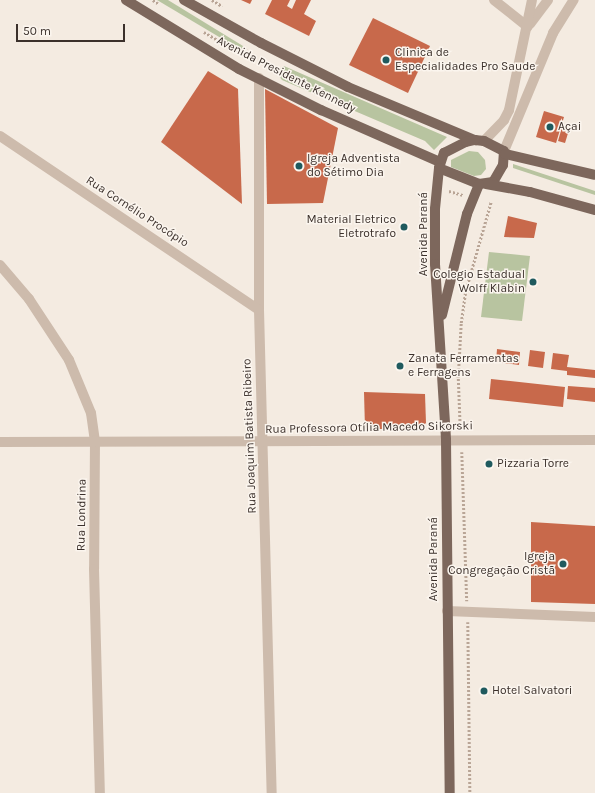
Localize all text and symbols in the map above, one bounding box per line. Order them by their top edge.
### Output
scale bar [18,16,127,42]
text: 50 m [23,24,51,38]
street label: Avenida Presidente Kennedy [214,34,358,116]
place label: Clinica de Especialidades Pro Saude [395,46,535,74]
marker: Clinica de Especialidades Pro Saude [380,54,392,66]
place label: Açai [558,120,581,134]
marker: Açai [545,122,555,132]
place label: Igreja Adventista do Sétimo Dia [307,152,400,180]
marker: Igreja Adventista do Sétimo Dia [294,161,304,171]
street label: Rua Cornélio Procópio [83,173,191,251]
street label: Avenida Paraná [417,192,431,276]
place label: Material Eletrico Eletrotrafo [306,213,396,241]
marker: Material Eletrico Eletrotrafo [399,222,409,232]
place label: Colegio Estadual Wolff Klabin [433,268,525,296]
marker: Colegio Estadual Wolff Klabin [528,277,538,287]
place label: Zanata Ferramentas e Ferragens [408,352,519,380]
street label: Rua Joaquim Batista Ribeiro [240,358,260,514]
marker: Zanata Ferramentas e Ferragens [395,361,405,371]
street label: Rua Professora Otília Macedo Sikorski [265,419,473,437]
place label: Pizzaria Torre [497,457,569,471]
marker: Pizzaria Torre [484,459,494,469]
street label: Rua Londrina [74,479,90,551]
street label: Avenida Paraná [427,517,441,601]
place label: Igreja Congregação Cristã [448,550,555,578]
marker: Igreja Congregação Cristã [558,559,568,569]
place label: Hotel Salvatori [492,684,572,698]
marker: Hotel Salvatori [479,686,489,696]

